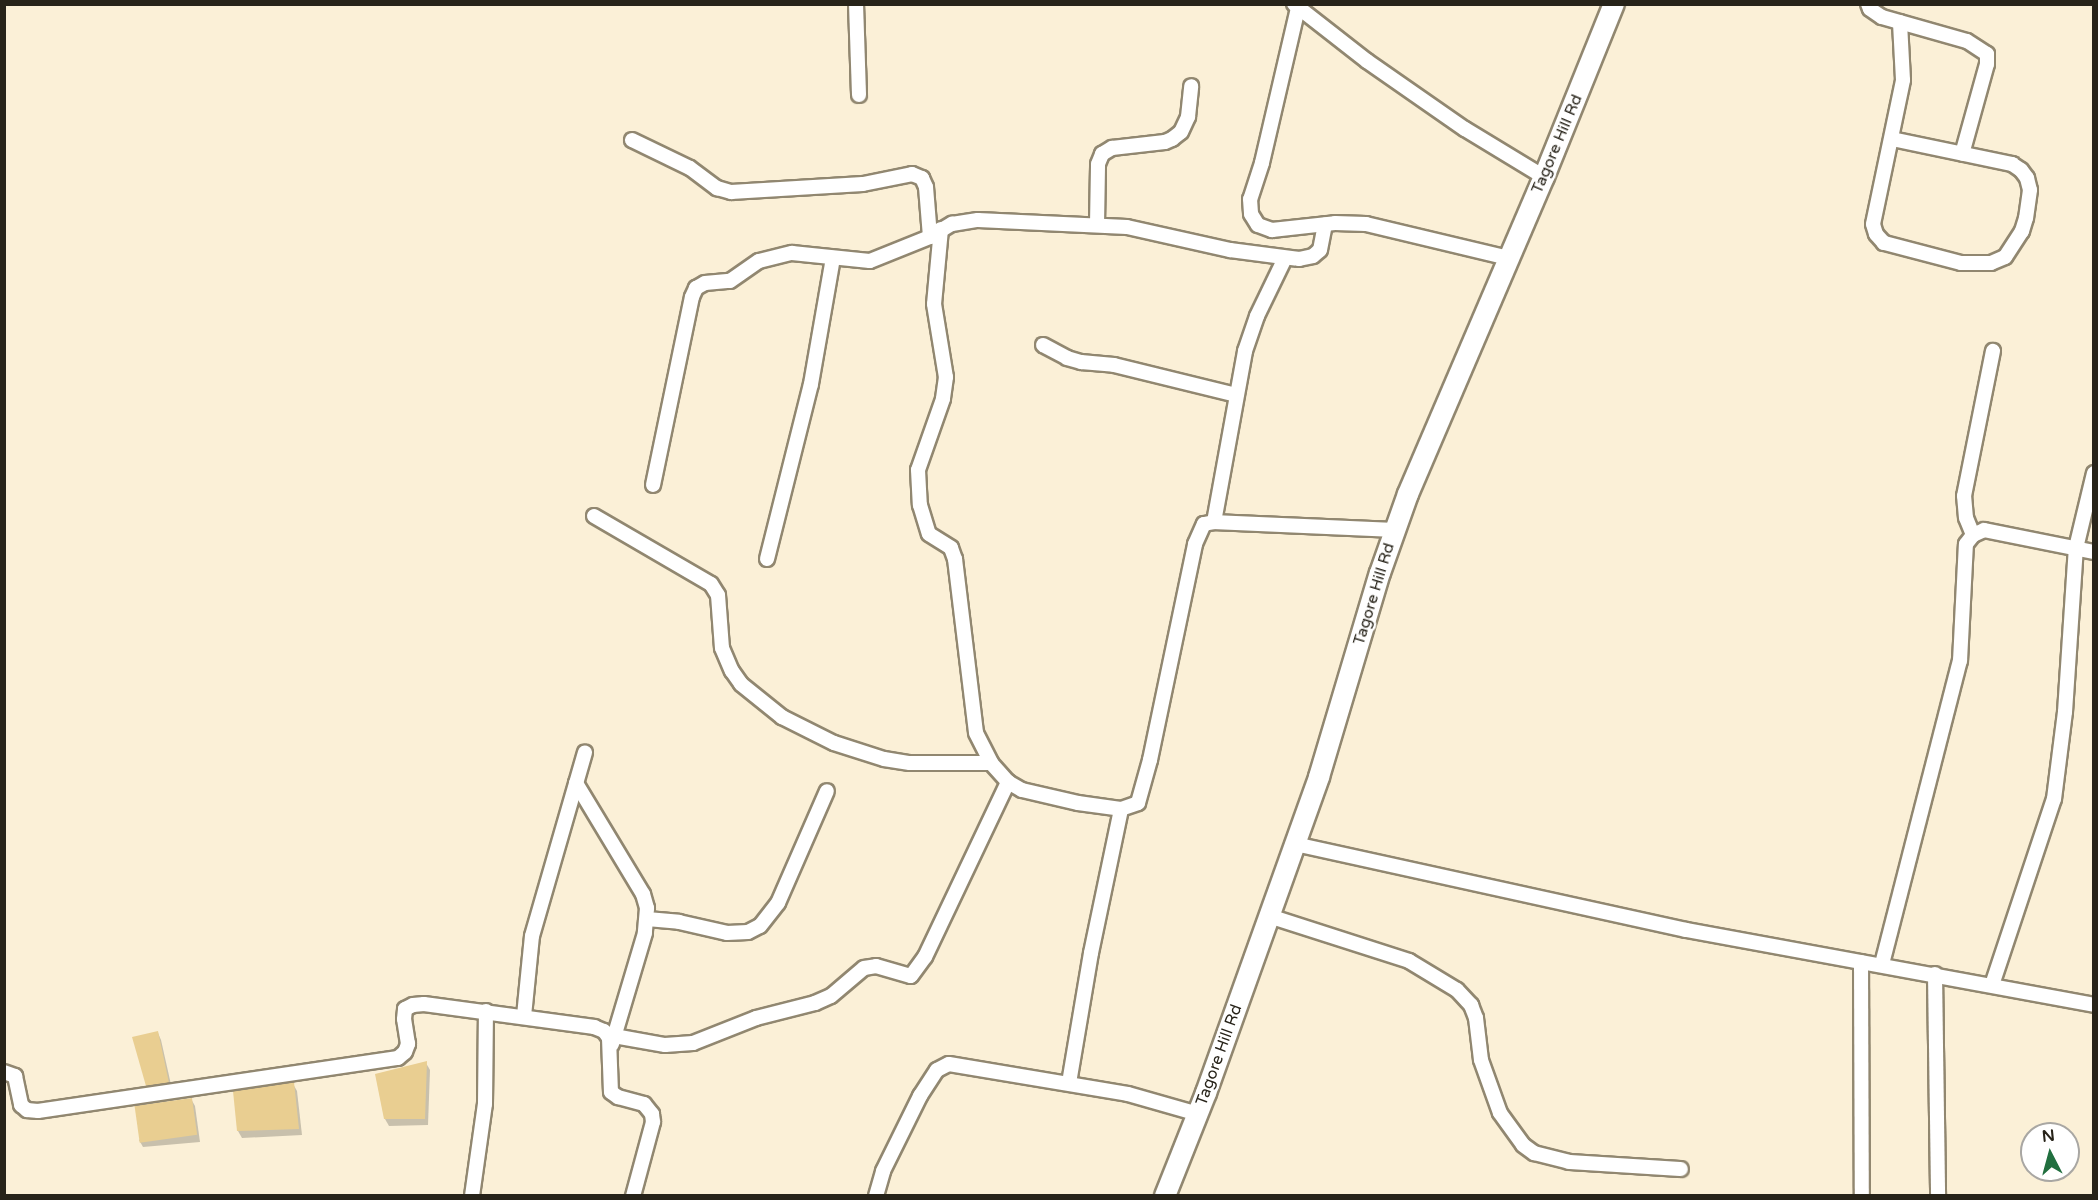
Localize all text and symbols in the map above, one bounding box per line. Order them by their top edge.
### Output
street label: Tagore Hill Rd [1527,92,1587,196]
street label: Tagore Hill Rd [1349,541,1399,647]
street label: Tagore Hill Rd [1192,1002,1246,1108]
north arrow [2020,1122,2080,1182]
text: N [2041,1125,2056,1147]

